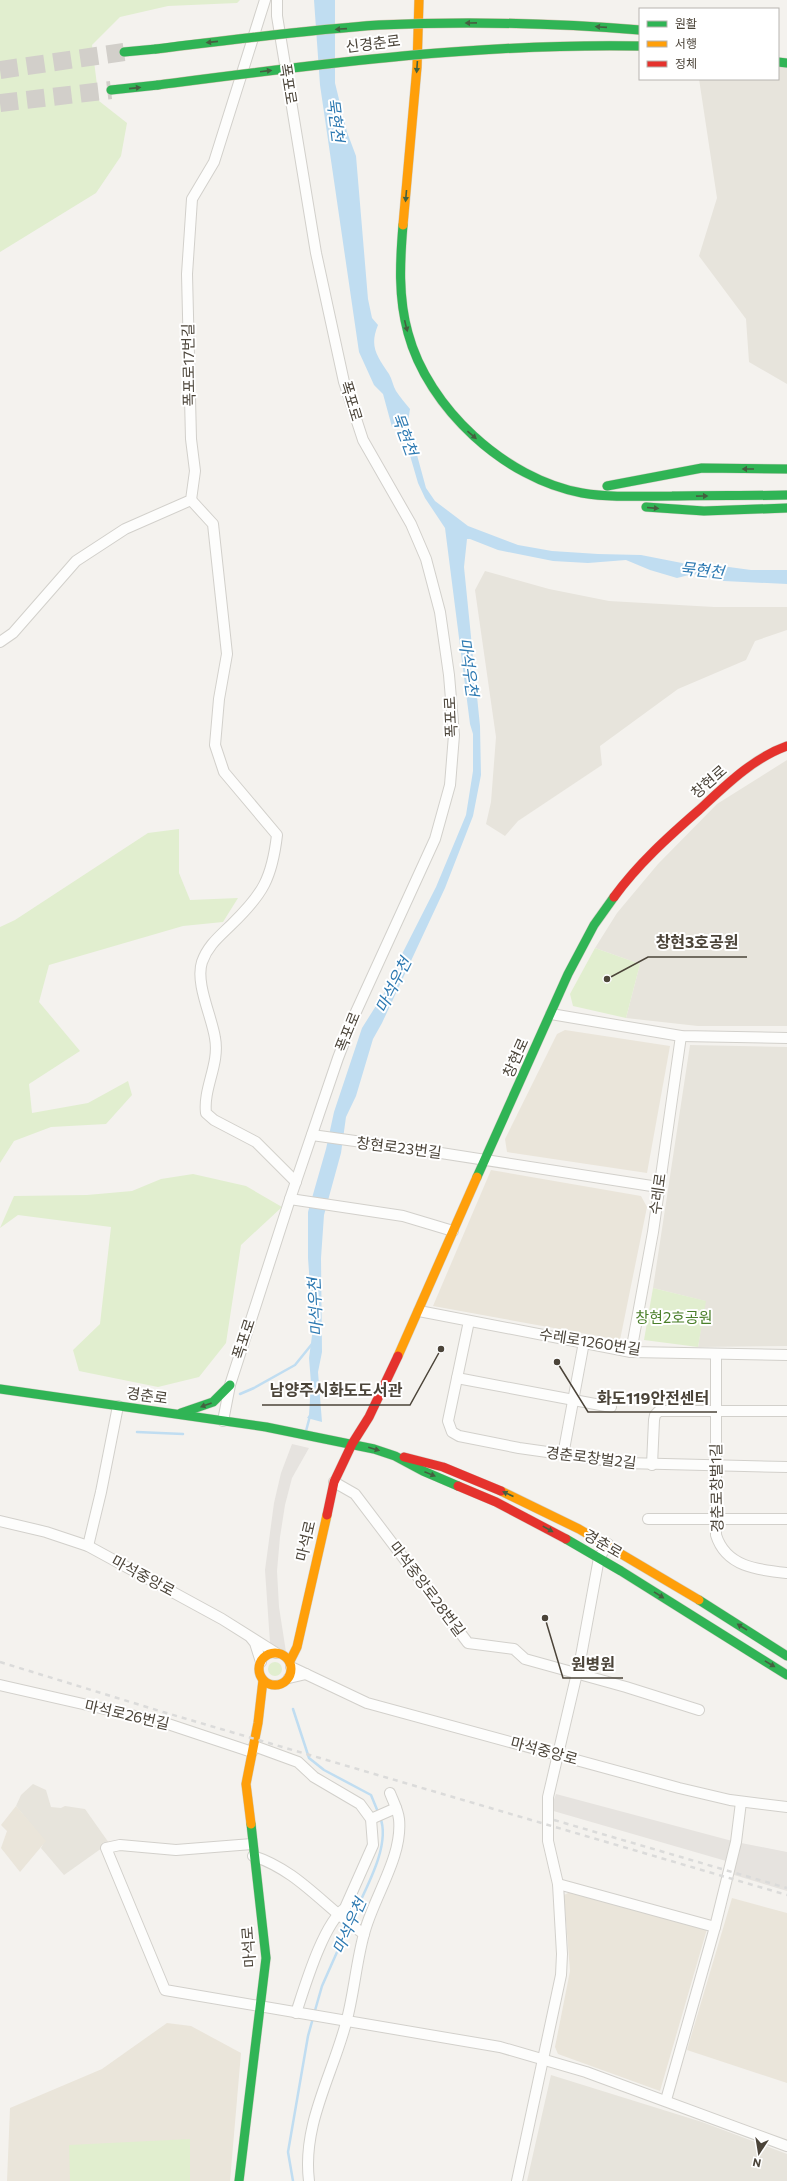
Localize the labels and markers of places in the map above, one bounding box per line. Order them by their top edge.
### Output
callout: 창현3호공원 [648,929,747,957]
callout: 남양주시화도도서관 [262,1377,410,1405]
callout: 화도119안전센터 [588,1384,717,1412]
callout: 원병원 [563,1650,623,1678]

